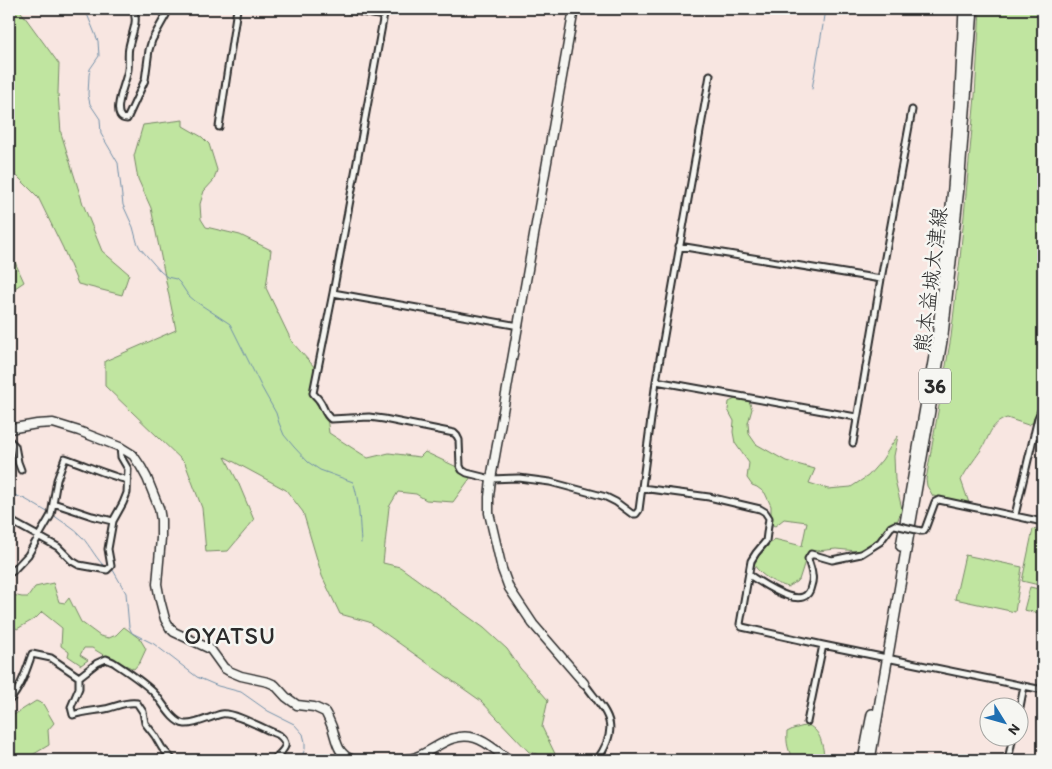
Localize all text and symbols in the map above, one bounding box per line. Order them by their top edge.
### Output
street label: 熊本益城大津線 [909,205,952,354]
road number: 36 [919,368,951,404]
district label: OYATSU [184,621,276,650]
north arrow [980,696,1030,746]
text: N [1004,721,1024,738]

